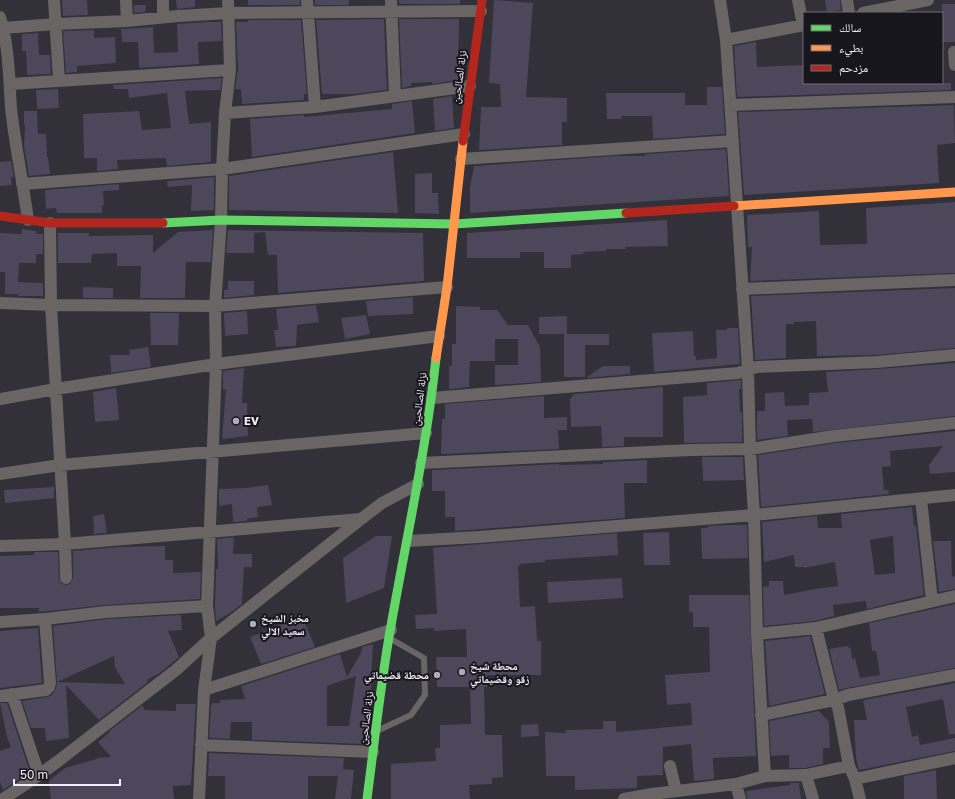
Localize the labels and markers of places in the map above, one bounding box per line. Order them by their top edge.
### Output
place label: EV [244,414,259,427]
marker: EV [231,416,241,426]
place label: مخبز الشيخ سعيد الالي [261,611,309,640]
marker: مخبز الشيخ سعيد الالي [248,619,258,629]
place label: محطة شيخ زقو وقضيماتي [470,659,529,688]
marker: محطة شيخ زقو وقضيماتي [457,667,467,677]
place label: محطة قضيماتي [364,668,429,684]
marker: محطة قضيماتي [432,670,442,680]

